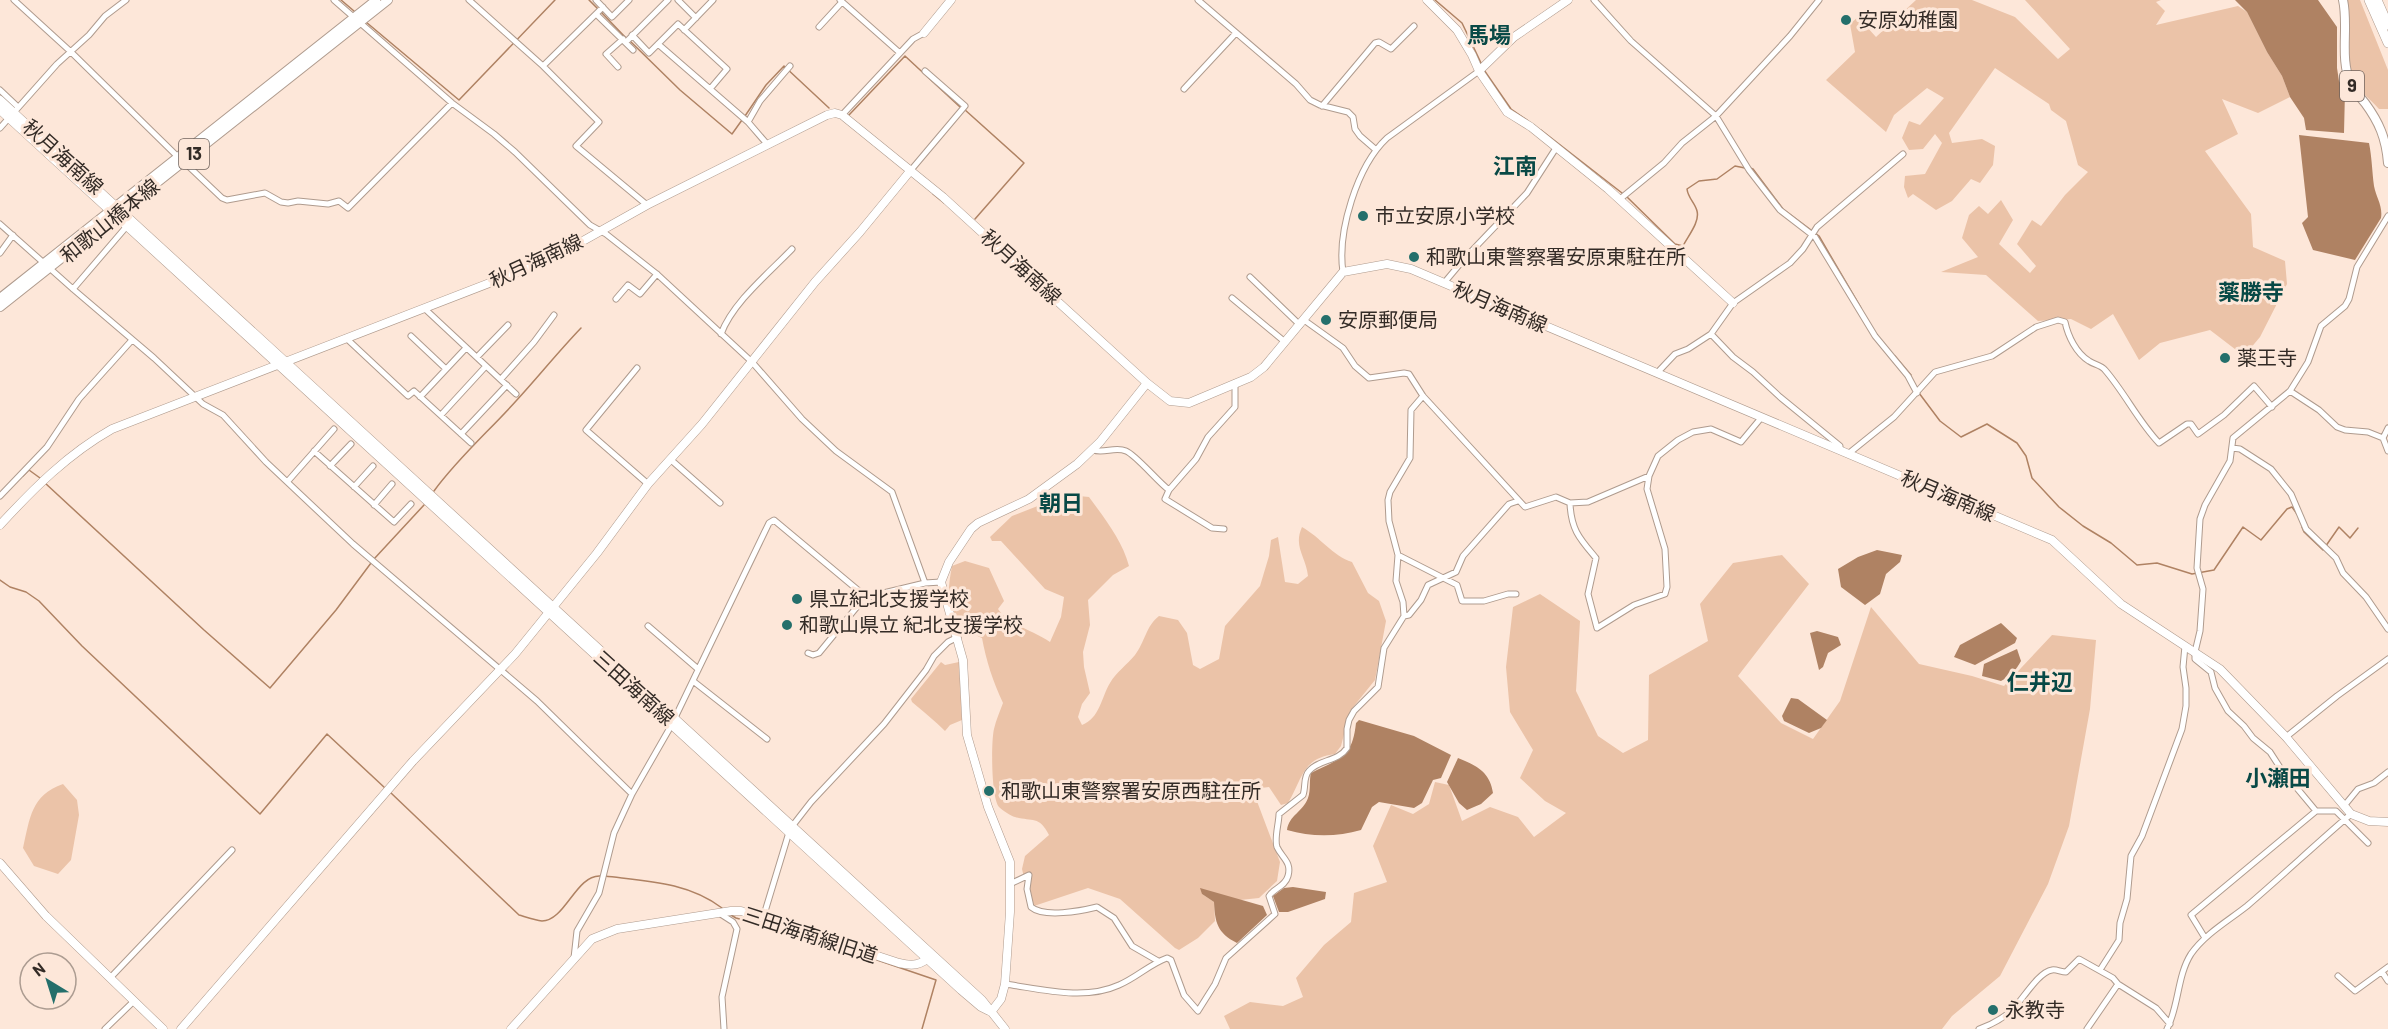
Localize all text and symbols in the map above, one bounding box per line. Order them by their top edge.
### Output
place label: 安原幼稚園 [1858,7,1958,31]
marker: 安原幼稚園 [1839,13,1853,27]
district label: 馬場 [1467,21,1511,47]
road number: 9 [2340,71,2364,101]
street label: 秋月海南線 [18,114,109,199]
road number: 13 [179,139,209,169]
district label: 江南 [1493,152,1537,178]
street label: 和歌山橋本線 [55,173,164,267]
place label: 市立安原小学校 [1375,203,1515,227]
marker: 市立安原小学校 [1356,209,1370,223]
street label: 秋月海南線 [976,224,1067,309]
street label: 秋月海南線 [485,228,586,292]
place label: 和歌山東警察署安原東駐在所 [1426,244,1686,268]
marker: 和歌山東警察署安原東駐在所 [1407,250,1421,264]
street label: 秋月海南線 [1450,275,1551,337]
district label: 薬勝寺 [2218,278,2284,304]
place label: 安原郵便局 [1338,307,1438,331]
marker: 安原郵便局 [1319,313,1333,327]
place label: 薬王寺 [2237,345,2297,369]
marker: 薬王寺 [2218,351,2232,365]
street label: 秋月海南線 [1898,464,1999,526]
district label: 朝日 [1039,489,1083,515]
place label: 県立紀北支援学校 [809,586,969,610]
marker: 県立紀北支援学校 [790,592,804,606]
place label: 和歌山県立 紀北支援学校 [799,612,1023,636]
marker: 和歌山県立 紀北支援学校 [780,618,794,632]
street label: 三田海南線 [589,645,680,730]
district label: 仁井辺 [2007,668,2073,694]
district label: 小瀬田 [2245,764,2311,790]
place label: 和歌山東警察署安原西駐在所 [1001,778,1261,802]
marker: 和歌山東警察署安原西駐在所 [982,784,996,798]
street label: 三田海南線旧道 [740,901,881,967]
north arrow [18,951,78,1011]
text: N [28,958,48,980]
place label: 永教寺 [2005,997,2065,1021]
marker: 永教寺 [1986,1003,2000,1017]

